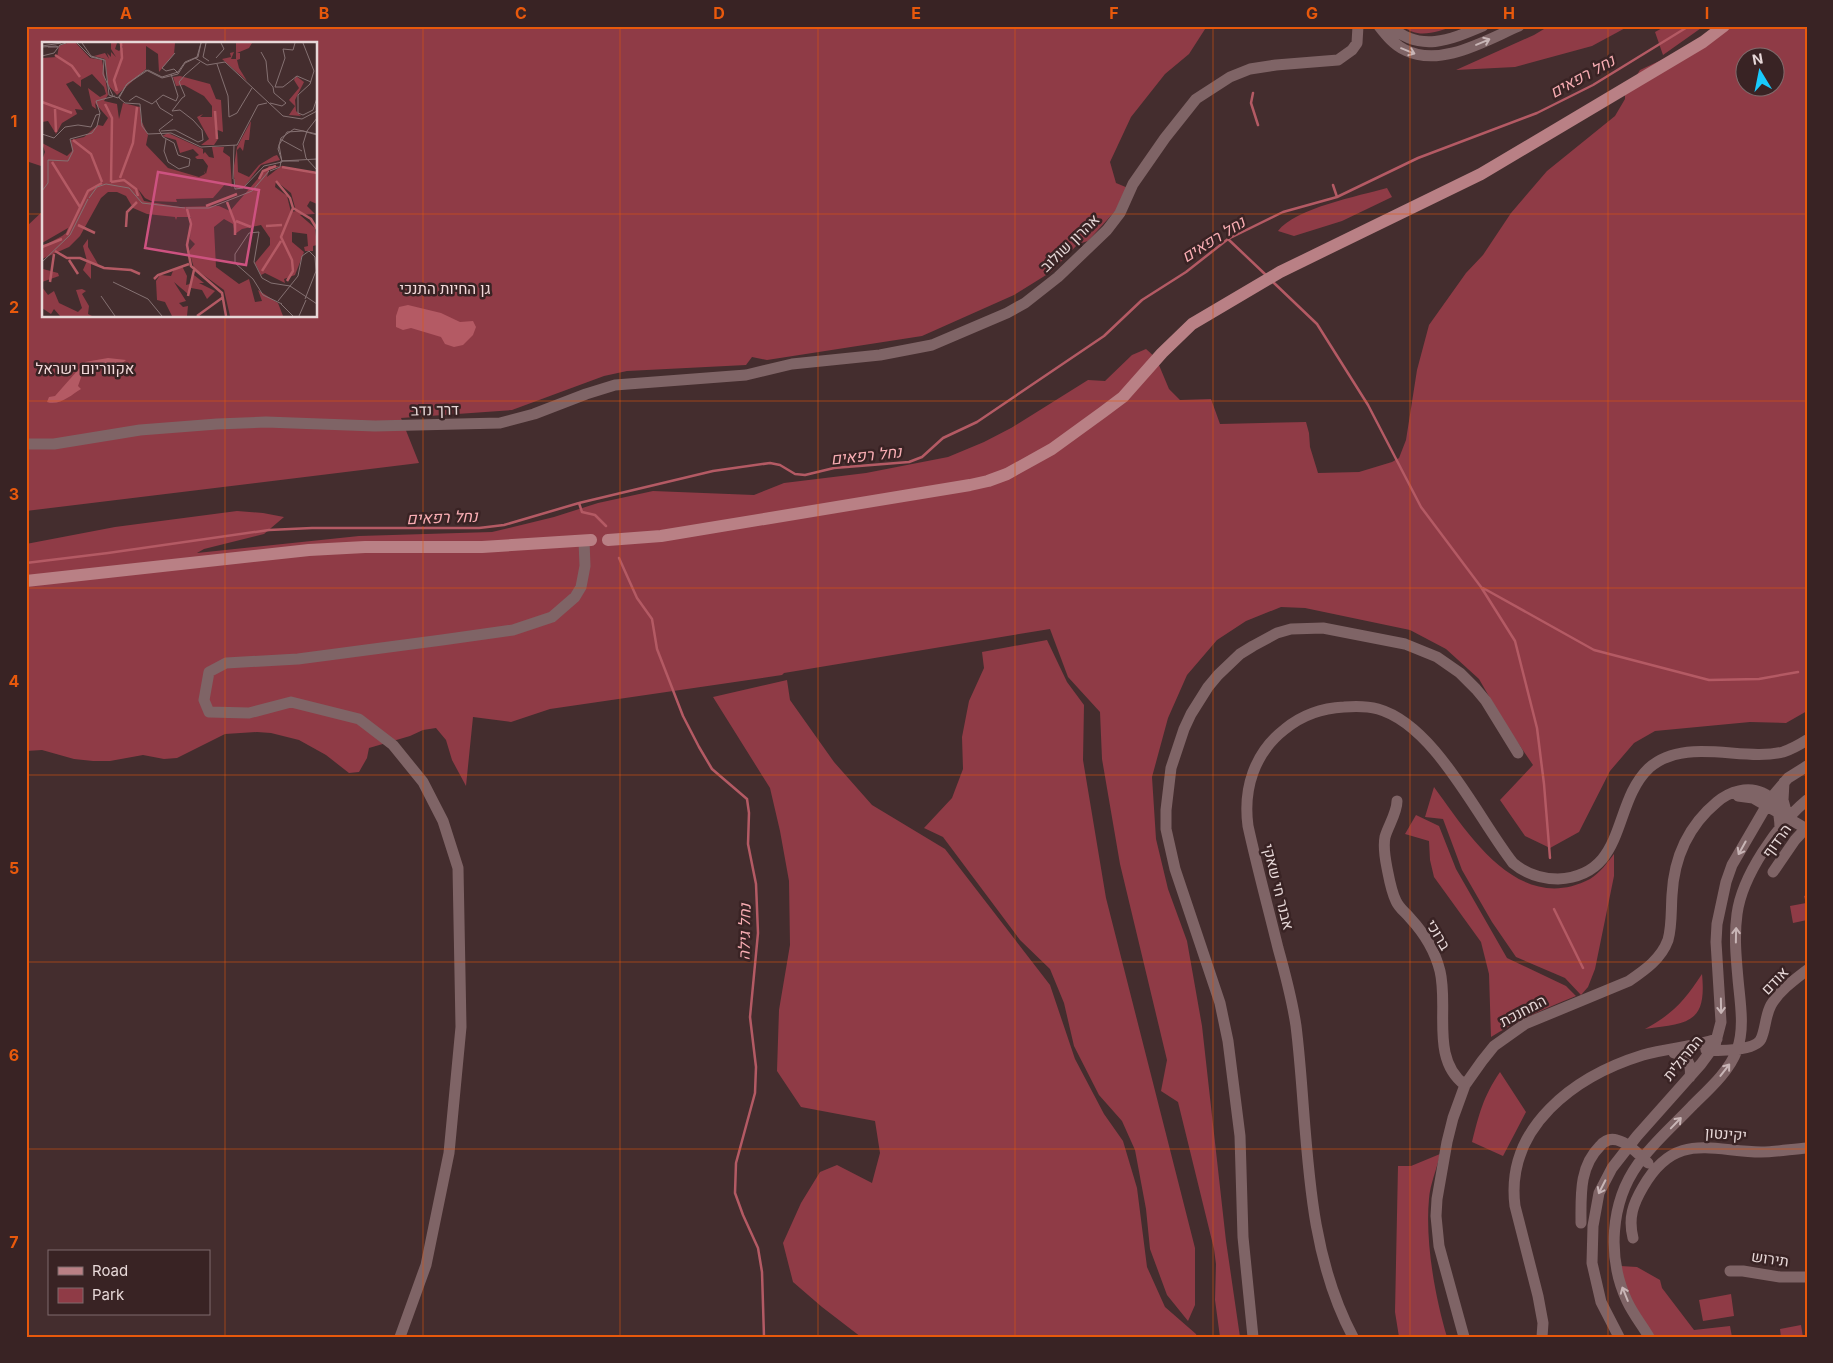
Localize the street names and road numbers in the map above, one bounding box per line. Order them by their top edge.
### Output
street label: אהרון שולוב [1036,210,1103,276]
street label: דרך נדב [411,400,459,419]
street label: הרדוף [1758,820,1795,861]
street label: אבנר חי שאקי [1259,842,1298,932]
street label: ברוכי [1422,916,1455,954]
street label: אודם [1757,963,1792,999]
street label: המחנכת [1496,990,1549,1031]
street label: המרגלית [1659,1031,1707,1084]
street label: יקינטון [1705,1123,1748,1144]
street label: תירוש [1750,1246,1790,1271]

